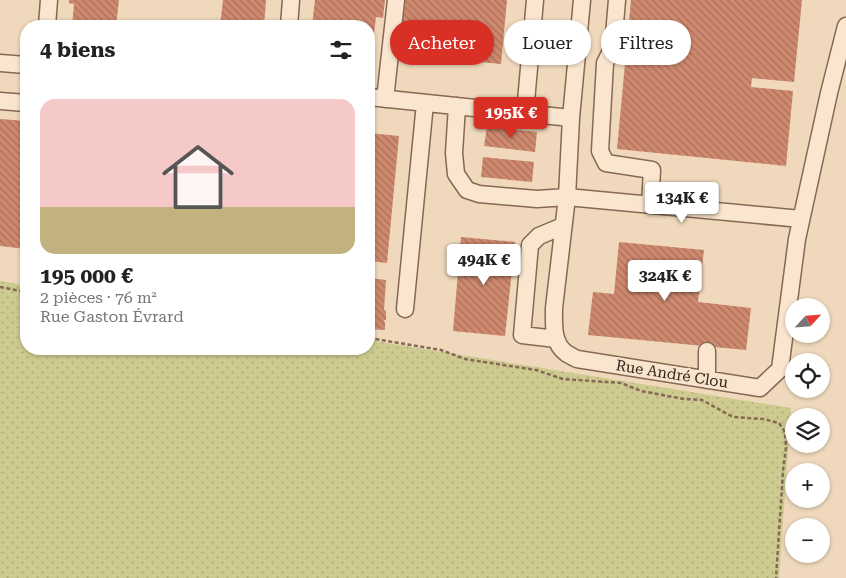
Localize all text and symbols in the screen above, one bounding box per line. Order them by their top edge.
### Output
chip: Acheter [390,20,494,65]
chip: Louer [504,20,591,65]
chip: Filtres [601,20,691,65]
icon: filters [327,36,355,64]
text: 4 biens [40,38,115,62]
pin: 195K € [470,96,552,139]
text: 195K € [485,103,537,122]
icon: home [153,132,243,222]
pin: 134K € [641,182,723,224]
text: 134K € [656,188,708,207]
pin: 494K € [443,244,525,286]
text: 494K € [458,250,510,269]
pin: 324K € [624,260,706,302]
text: 195 000 € [40,264,133,288]
text: 324K € [639,266,691,285]
text: 2 pièces · 76 m² [40,288,157,307]
north arrow [785,298,830,342]
map controls [785,298,830,563]
text: Rue Gaston Évrard [40,307,184,326]
button: locate [785,353,830,398]
street label: Rue André Clou [615,356,730,392]
button: layers [785,408,830,453]
button: + [785,463,830,508]
button: − [785,518,830,563]

